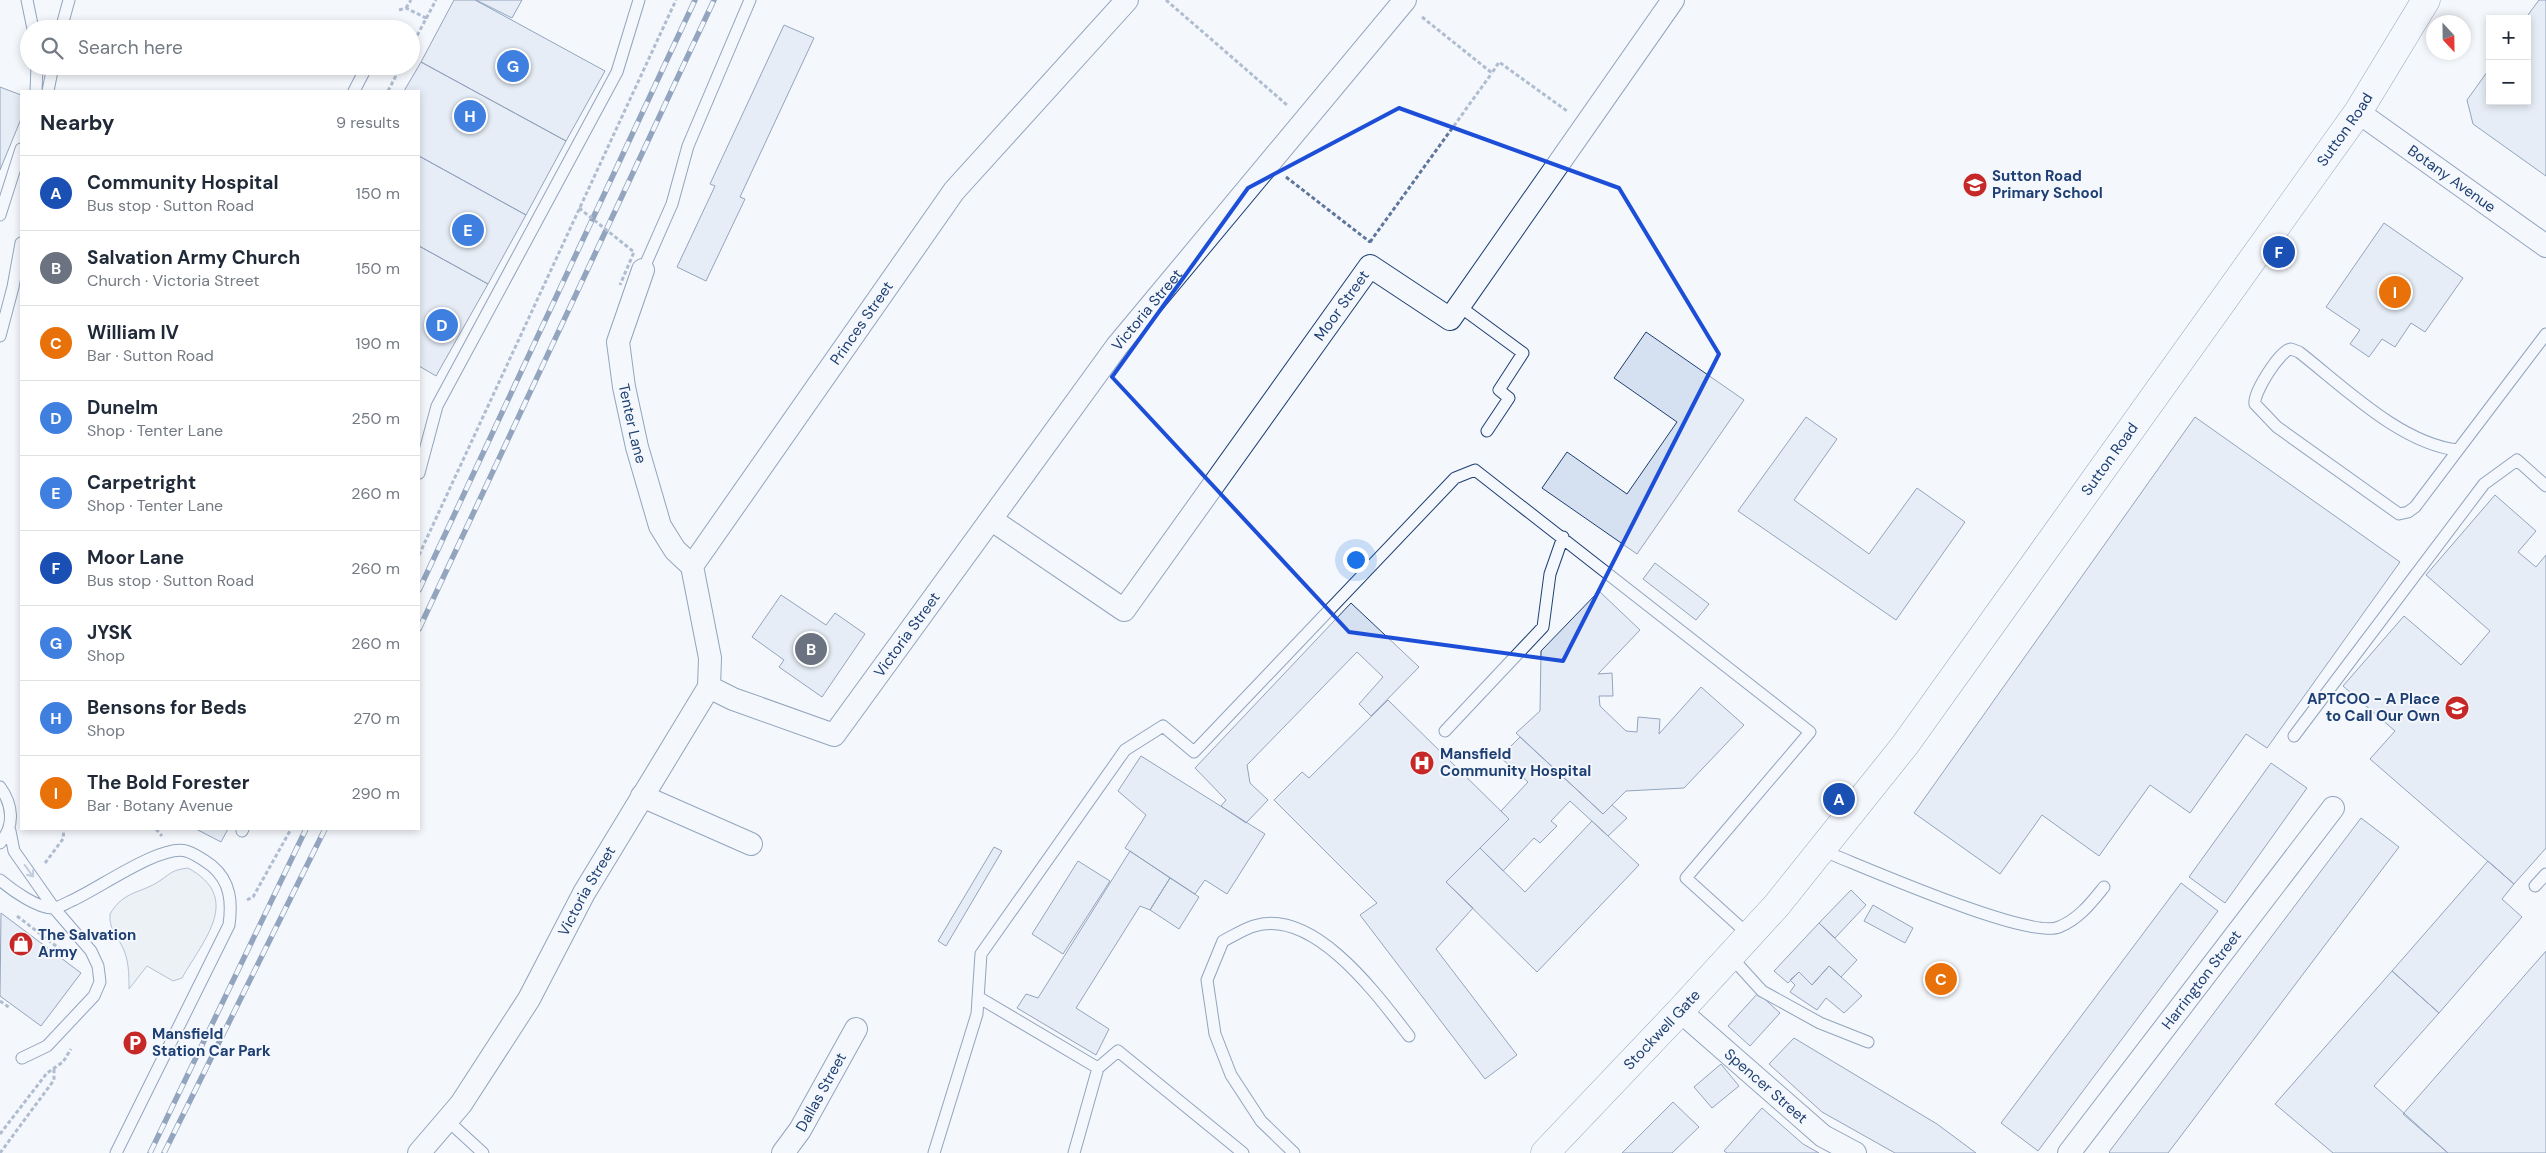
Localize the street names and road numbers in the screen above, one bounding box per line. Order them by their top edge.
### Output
street label: Sutton Road [2312,89,2377,170]
street label: Botany Avenue [2404,141,2500,217]
street label: Victoria Street [1107,265,1187,355]
street label: Moor Street [1310,266,1374,345]
street label: Princes Street [825,277,898,369]
street label: Tenter Lane [614,382,651,466]
street label: Sutton Road [2077,419,2143,500]
street label: Victoria Street [869,588,945,681]
street label: Victoria Street [553,842,620,940]
street label: Harrington Street [2157,926,2246,1034]
street label: Stockwell Gate [1619,985,1705,1074]
street label: Spencer Street [1720,1044,1812,1128]
street label: Dallas Street [791,1049,851,1135]

